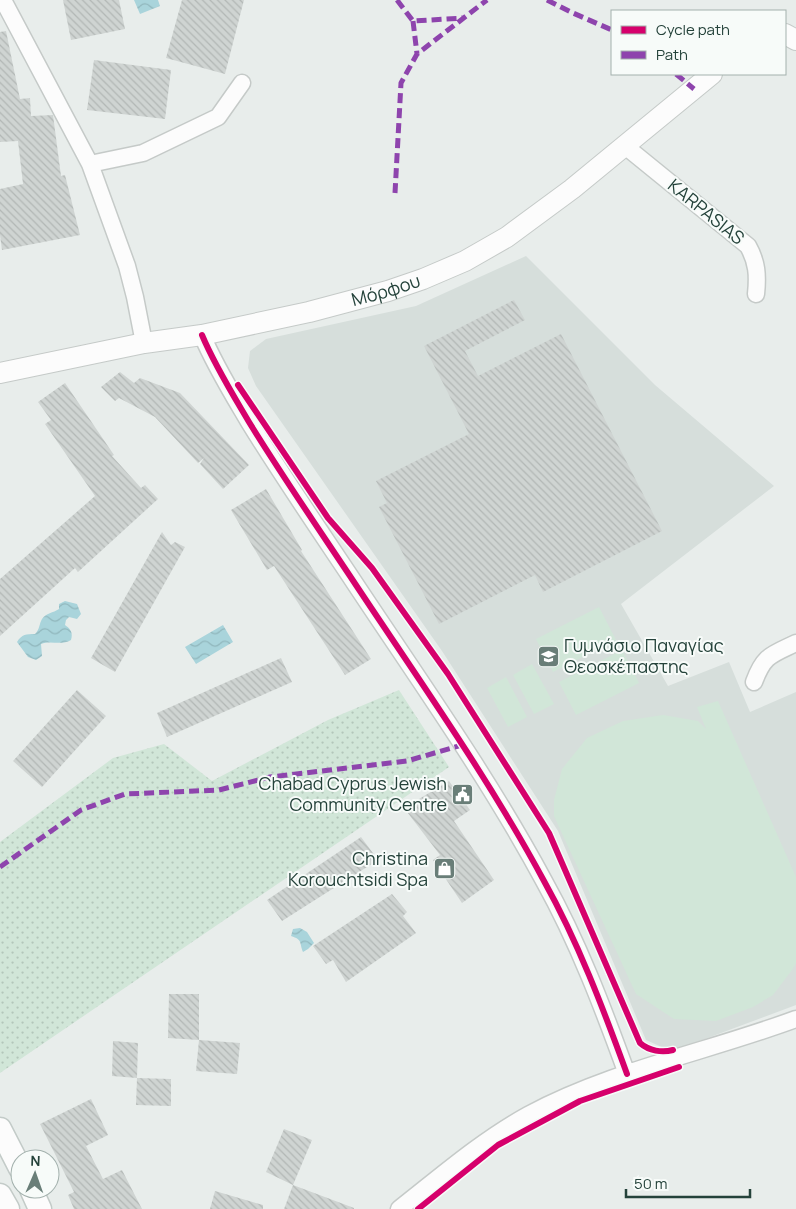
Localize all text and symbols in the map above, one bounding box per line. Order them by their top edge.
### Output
legend [611,10,786,75]
text: Cycle path [656,19,730,40]
text: Path [656,44,688,65]
street label: KARPASIAS [663,173,750,249]
street label: Μόρφου [349,268,423,311]
place label: Γυμνάσιο Παναγίας Θεοσκέπαστης [564,633,724,678]
school or university icon: Γυμνάσιο Παναγίας Θεοσκέπαστης [536,644,560,668]
place label: Chabad Cyprus Jewish Community Centre [259,771,447,816]
public building icon: Chabad Cyprus Jewish Community Centre [451,782,475,806]
place label: Christina Korouchtsidi Spa [288,846,428,891]
shop icon: Christina Korouchtsidi Spa [432,857,456,881]
north arrow [10,1149,60,1199]
text: N [30,1151,41,1170]
scale bar [626,1166,750,1198]
text: 50 m [634,1173,668,1194]

